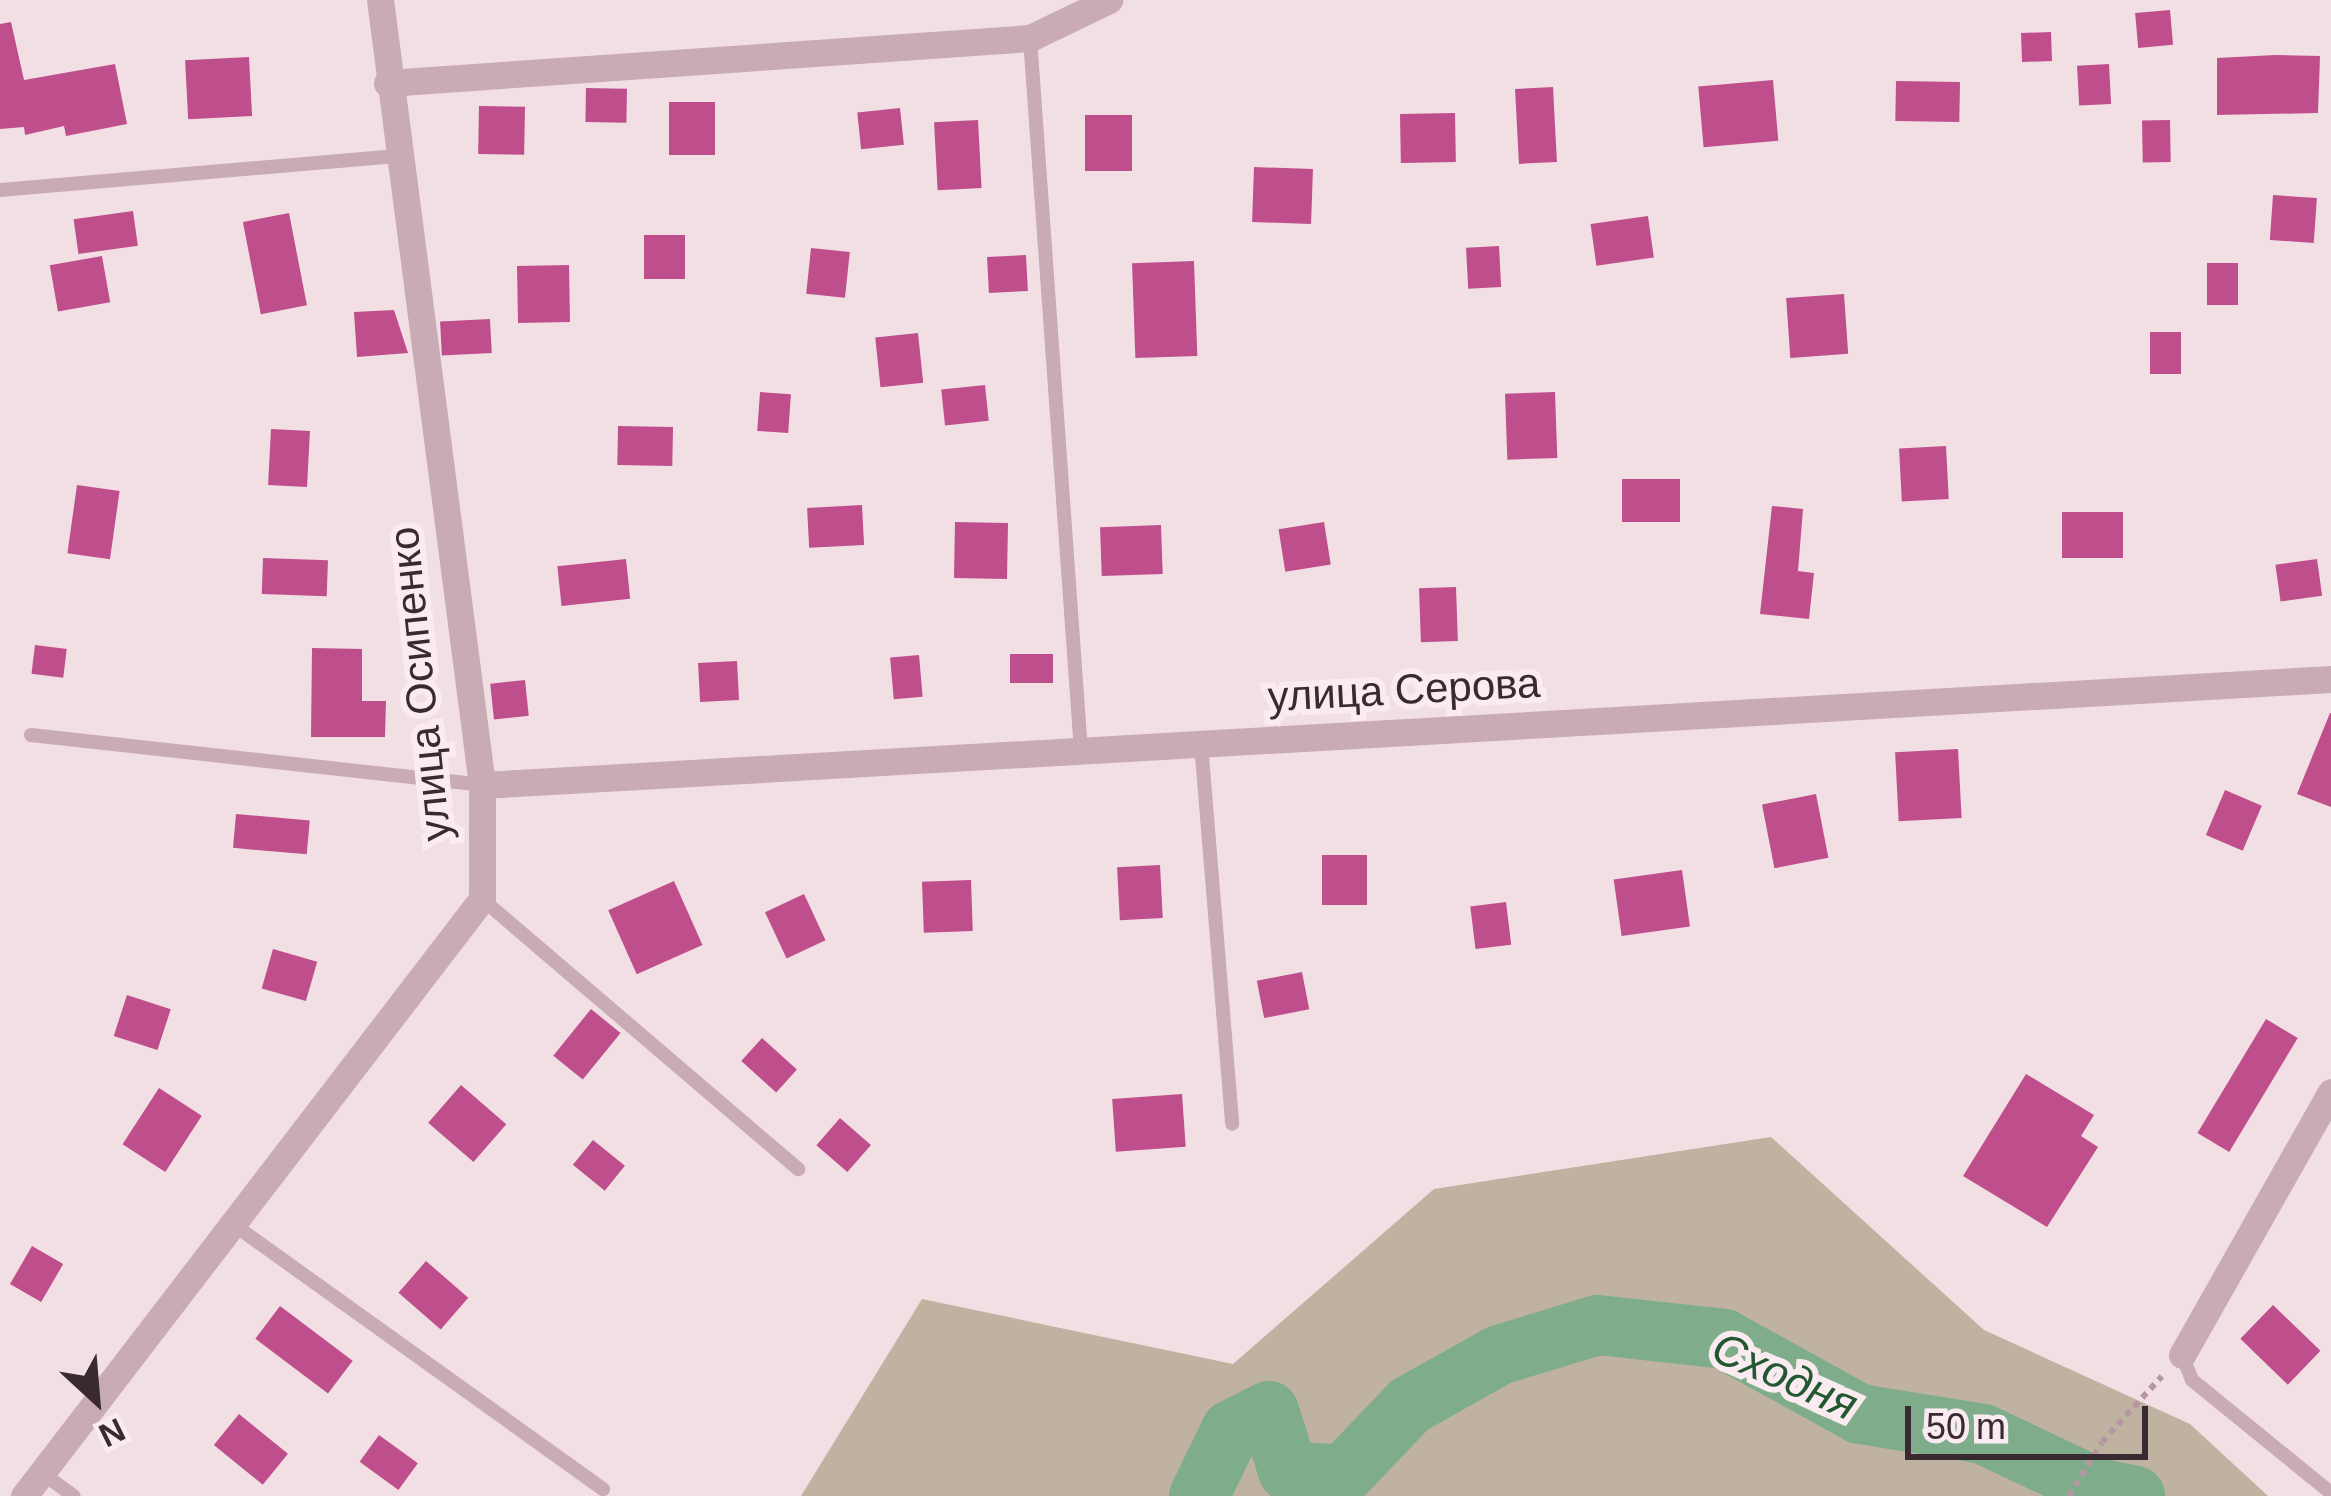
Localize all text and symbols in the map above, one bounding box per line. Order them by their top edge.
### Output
street label: улица Осипенко [378,524,462,844]
street label: улица Серова [1267,658,1541,722]
water label: Сходня [1704,1320,1866,1432]
north arrow [36,1340,156,1460]
scale bar [1911,1382,2154,1456]
text: 50 m [1926,1406,2006,1447]
text: N [93,1411,131,1455]

